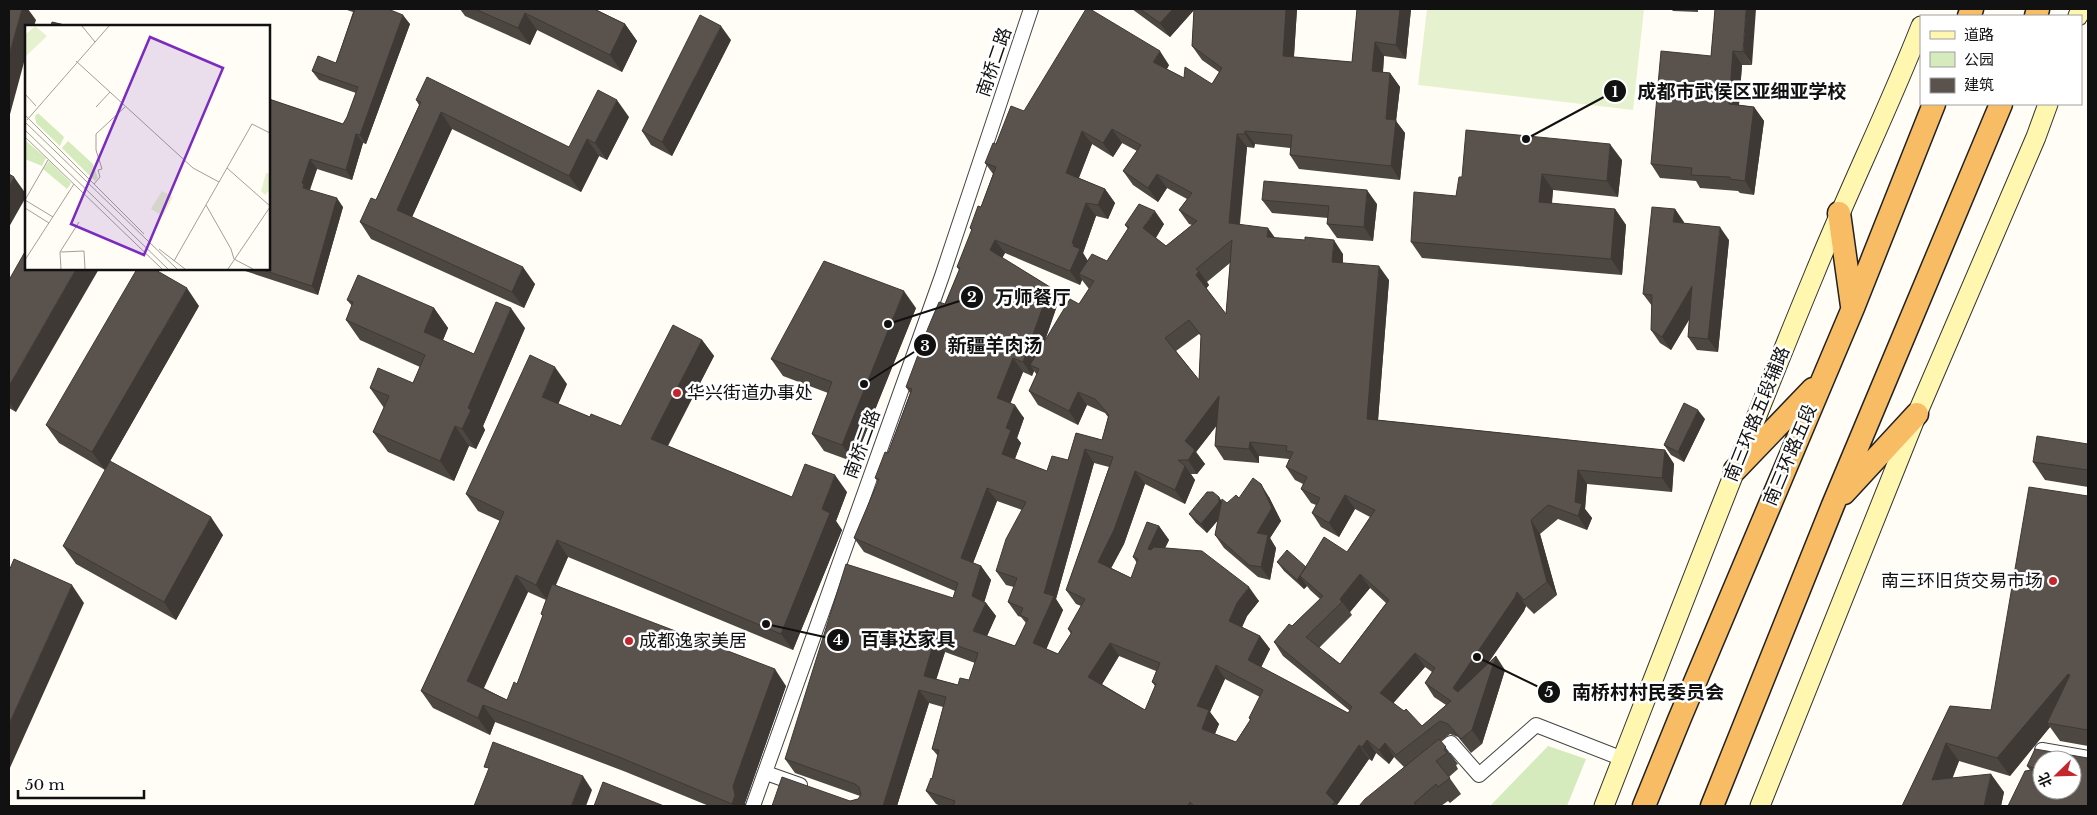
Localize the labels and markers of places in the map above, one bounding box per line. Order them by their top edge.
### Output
callout: 成都市武侯区亚细亚学校 [1603,74,1857,108]
callout: 万师餐厅 [960,280,1081,314]
callout: 新疆羊肉汤 [913,328,1053,362]
place label: 华兴街道办事处 [687,382,813,404]
marker: 华兴街道办事处 [671,387,683,399]
place label: 南三环旧货交易市场 [1881,570,2043,592]
marker: 南三环旧货交易市场 [2047,575,2059,587]
callout: 百事达家具 [826,623,966,657]
place label: 成都逸家美居 [639,630,747,652]
marker: 成都逸家美居 [623,635,635,647]
callout: 南桥村村民委员会 [1537,675,1734,709]

